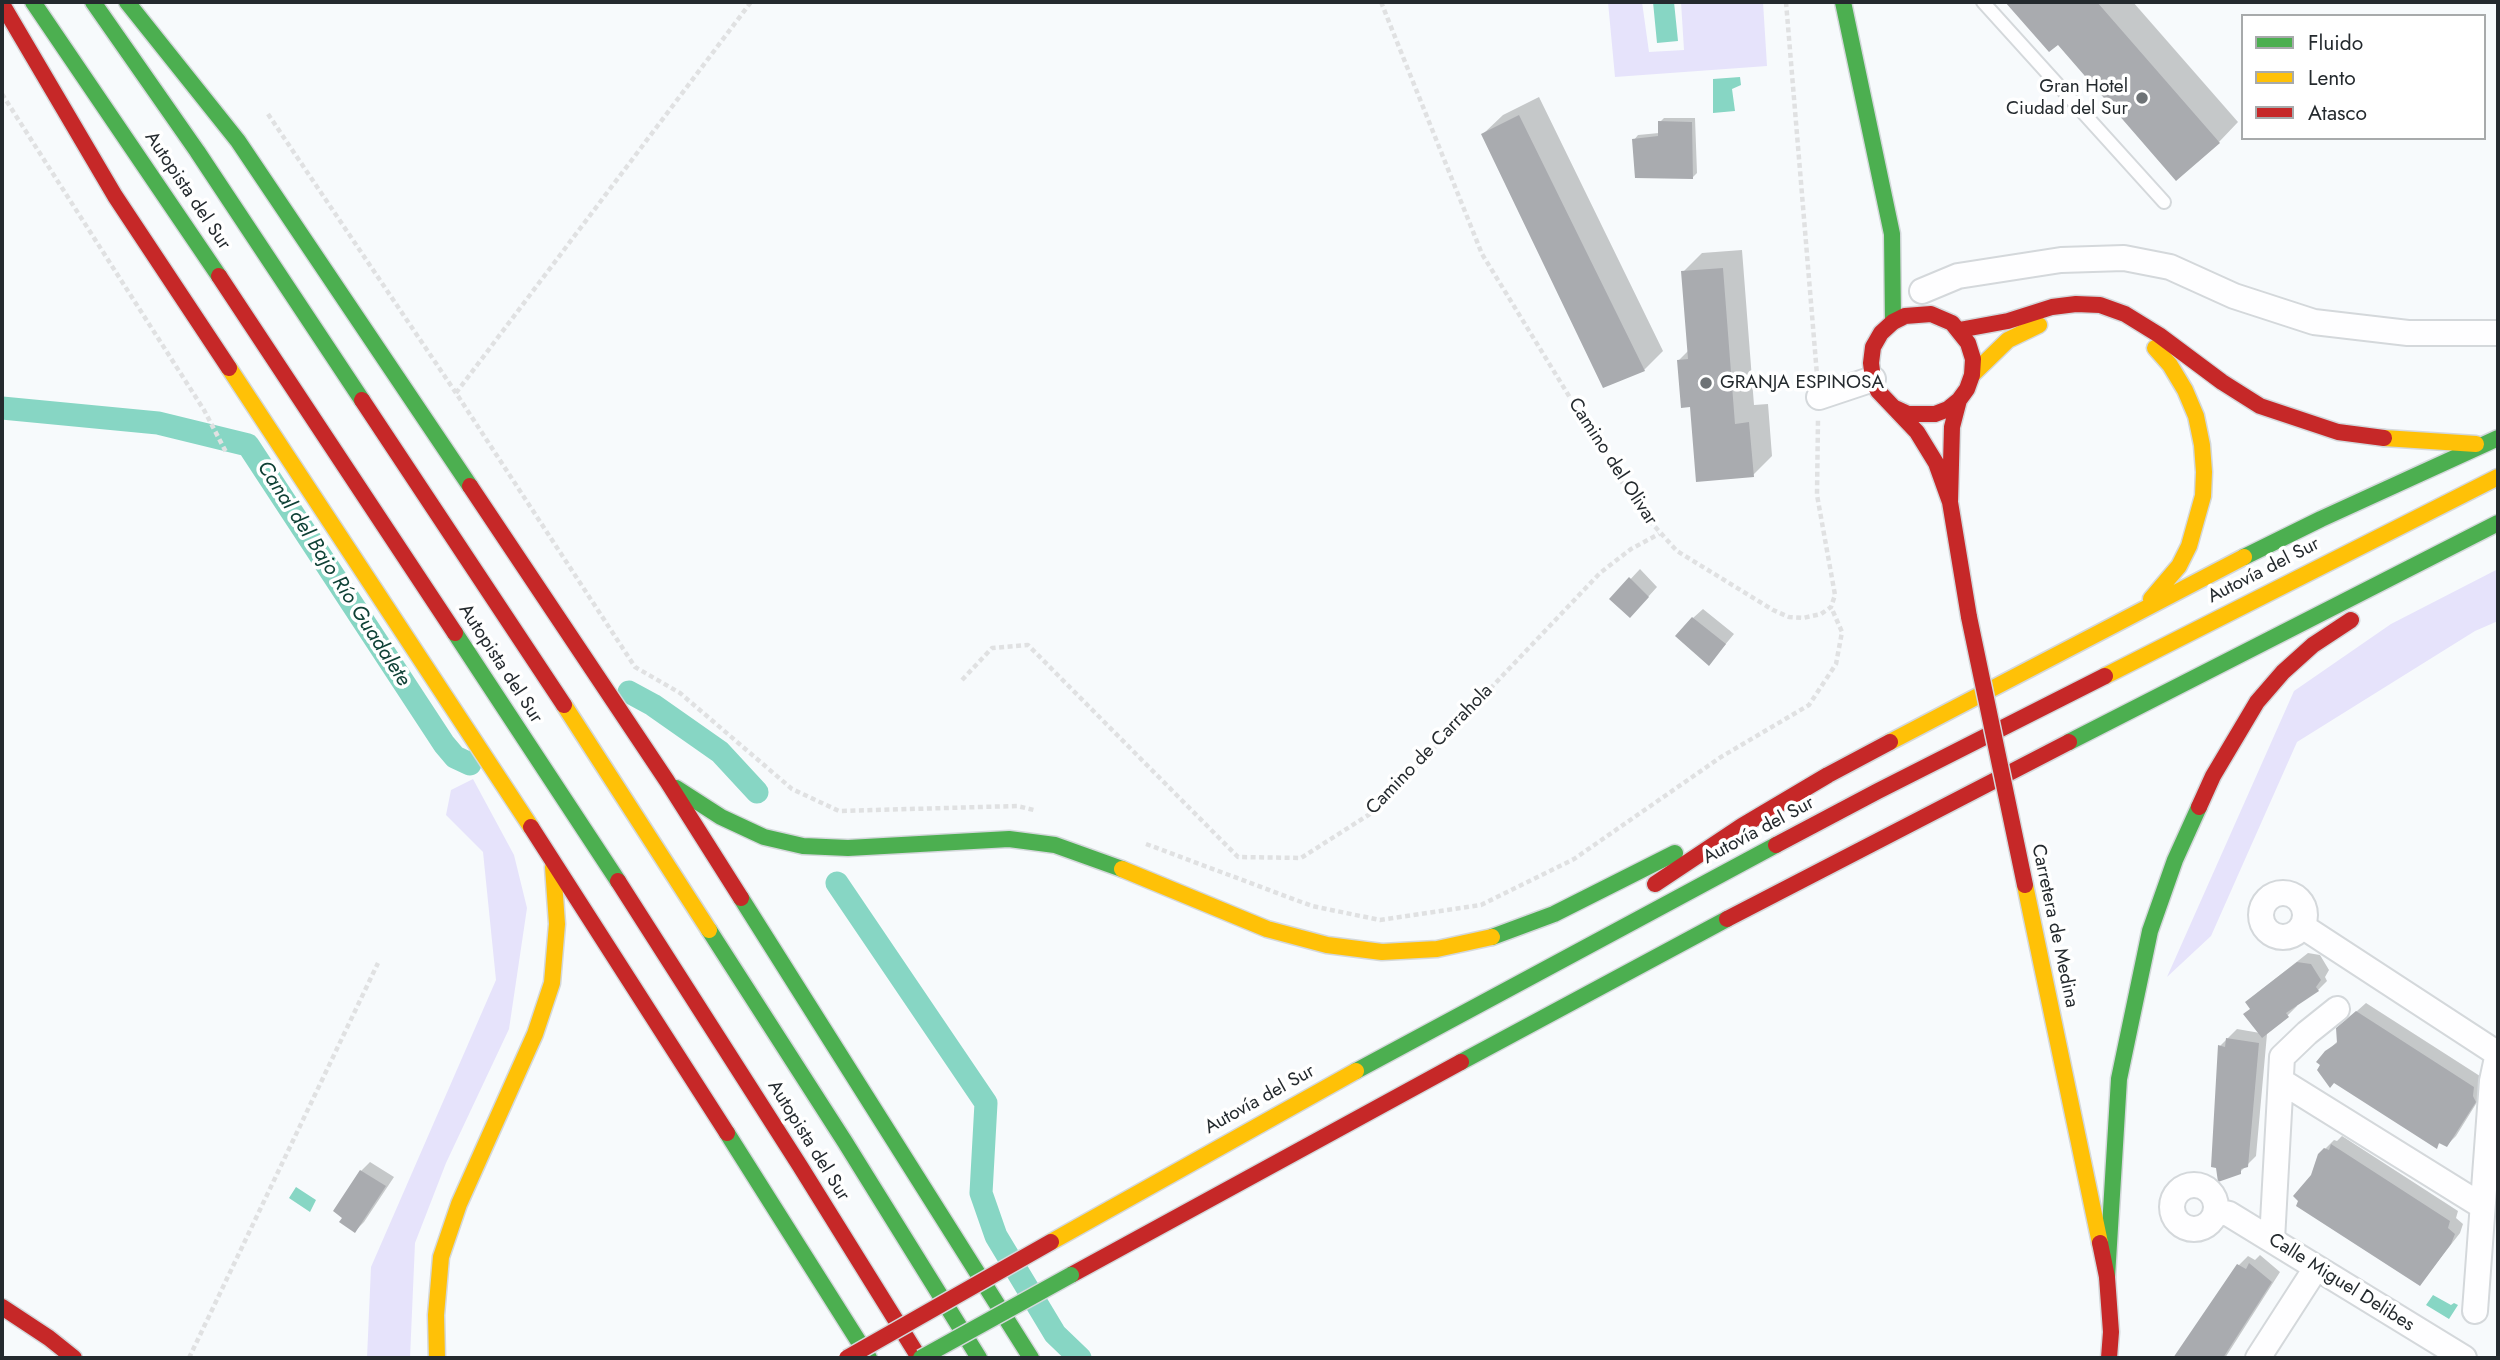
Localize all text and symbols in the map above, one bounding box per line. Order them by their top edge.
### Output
legend [2241,14,2486,140]
text: Fluido [2308,28,2363,58]
text: Lento [2308,63,2356,93]
place label: Gran Hotel Ciudad del Sur [2006,76,2128,120]
marker: Gran Hotel Ciudad del Sur [2134,90,2150,106]
text: Atasco [2308,98,2367,128]
street label: Autopista del Sur [139,128,235,254]
place label: GRANJA ESPINOSA [1720,372,1884,394]
marker: GRANJA ESPINOSA [1698,375,1714,391]
street label: Camino del Olivar [1562,394,1662,530]
water label: Canal del Bajo Río Guadalete [251,457,415,691]
street label: Autovía del Sur [2204,533,2324,609]
street label: Autopista del Sur [453,600,547,728]
street label: Camino de Carrahola [1362,680,1498,820]
street label: Autovía del Sur [1700,792,1818,870]
street label: Carretera de Medina [2026,842,2082,1010]
street label: Autovía del Sur [1201,1060,1319,1140]
street label: Autopista del Sur [762,1077,854,1205]
street label: Calle Miguel Delibes [2264,1229,2418,1337]

